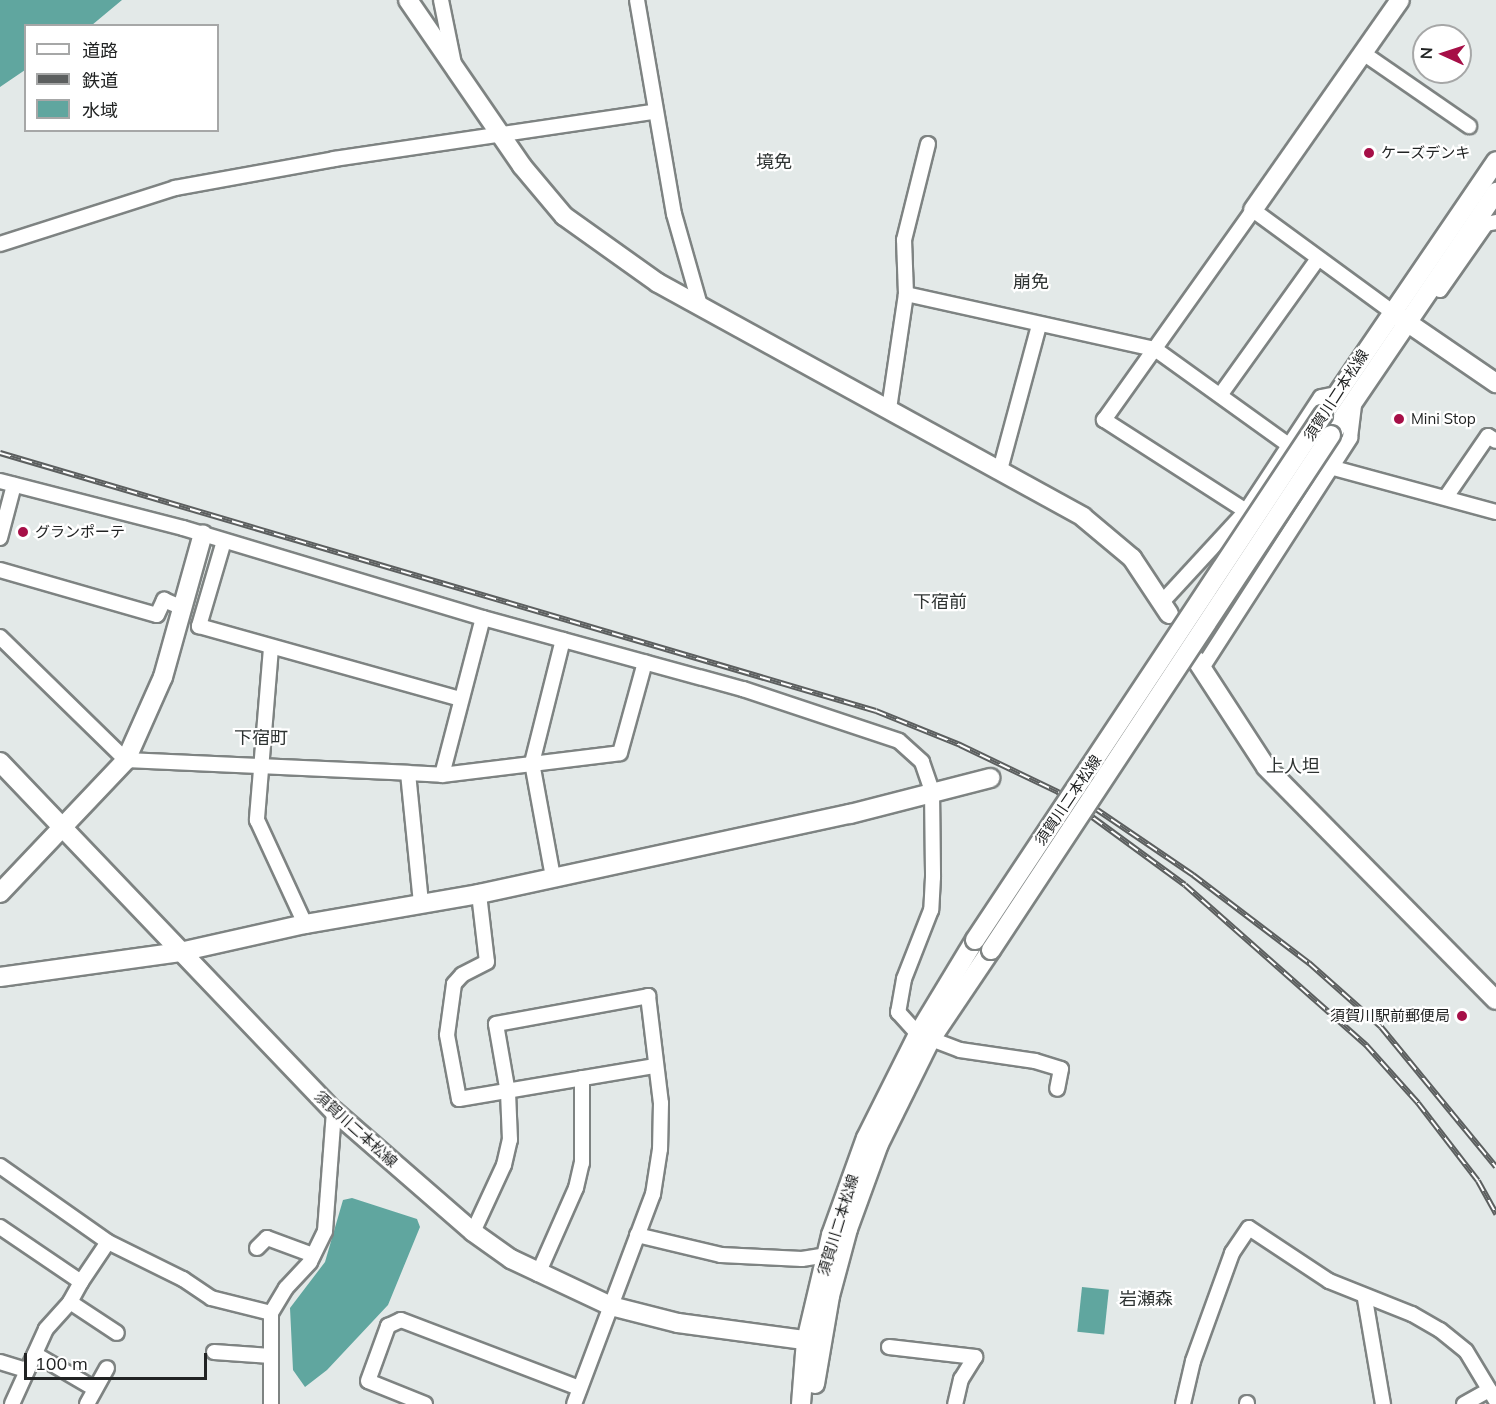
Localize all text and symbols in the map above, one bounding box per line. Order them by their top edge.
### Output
legend [24,24,219,132]
north arrow [1412,24,1472,84]
text: 道路 [82,39,118,62]
text: N [1416,47,1436,60]
text: 鉄道 [82,69,118,92]
text: 水域 [82,99,118,122]
place label: ケーズデンキ [1381,144,1471,162]
marker: ケーズデンキ [1362,146,1376,160]
district label: 境免 [756,151,792,173]
district label: 崩免 [1013,271,1049,293]
street label: 須賀川二本松線 [1300,346,1372,444]
place label: Mini Stop [1411,410,1476,428]
marker: Mini Stop [1392,412,1406,426]
place label: グランポーテ [35,523,125,541]
marker: グランポーテ [16,525,30,539]
district label: 下宿前 [913,591,967,613]
district label: 下宿町 [234,727,288,749]
street label: 須賀川二本松線 [1031,751,1105,849]
district label: 上人坦 [1266,755,1320,777]
place label: 須賀川駅前郵便局 [1330,1007,1450,1025]
marker: 須賀川駅前郵便局 [1455,1009,1469,1023]
street label: 須賀川二本松線 [311,1087,401,1171]
street label: 須賀川二本松線 [814,1172,862,1278]
district label: 岩瀬森 [1119,1288,1173,1310]
scale bar [27,1341,210,1379]
text: 100 m [35,1352,88,1375]

